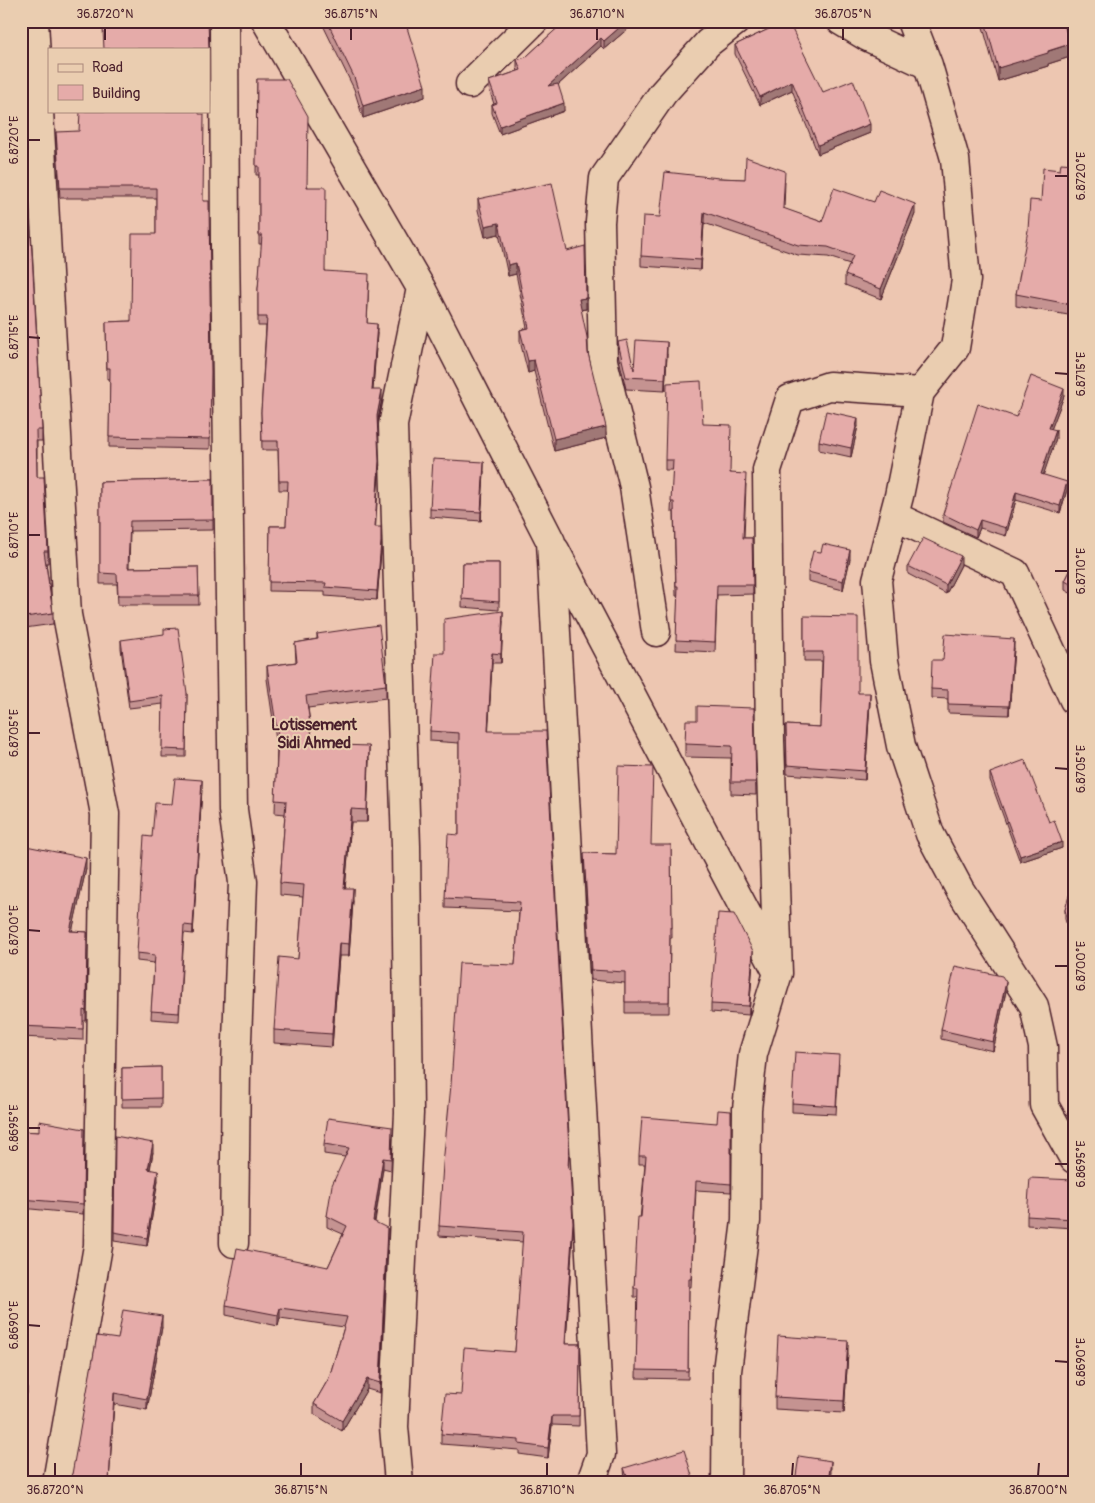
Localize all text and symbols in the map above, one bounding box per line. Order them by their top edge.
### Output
text: 36.8720°N [77,7,133,22]
text: 36.8715°N [324,7,378,22]
text: 36.8710°N [570,7,624,22]
text: 36.8705°N [815,7,871,22]
legend [48,48,210,112]
text: Road [92,58,123,77]
text: Building [92,84,140,103]
text: 6.8720°E [7,116,22,164]
text: 6.8720°E [1074,152,1089,200]
text: 6.8715°E [7,315,22,359]
text: 6.8715°E [1074,352,1089,396]
text: 6.8710°E [7,512,22,558]
text: 6.8710°E [1074,548,1089,594]
text: 6.8705°E [7,709,22,757]
district label: Lotissement Sidi Ahmed [271,715,358,753]
text: 6.8705°E [1074,745,1089,793]
text: 6.8700°E [7,905,22,955]
text: 6.8700°E [1074,941,1089,991]
text: 6.8695°E [7,1105,22,1151]
text: 6.8695°E [1074,1141,1089,1187]
text: 6.8690°E [7,1301,22,1349]
text: 6.8690°E [1074,1338,1089,1386]
text: 36.8720°N [27,1483,83,1498]
text: 36.8715°N [274,1483,328,1498]
text: 36.8710°N [520,1483,574,1498]
text: 36.8705°N [764,1483,820,1498]
text: 36.8700°N [1009,1483,1067,1498]

